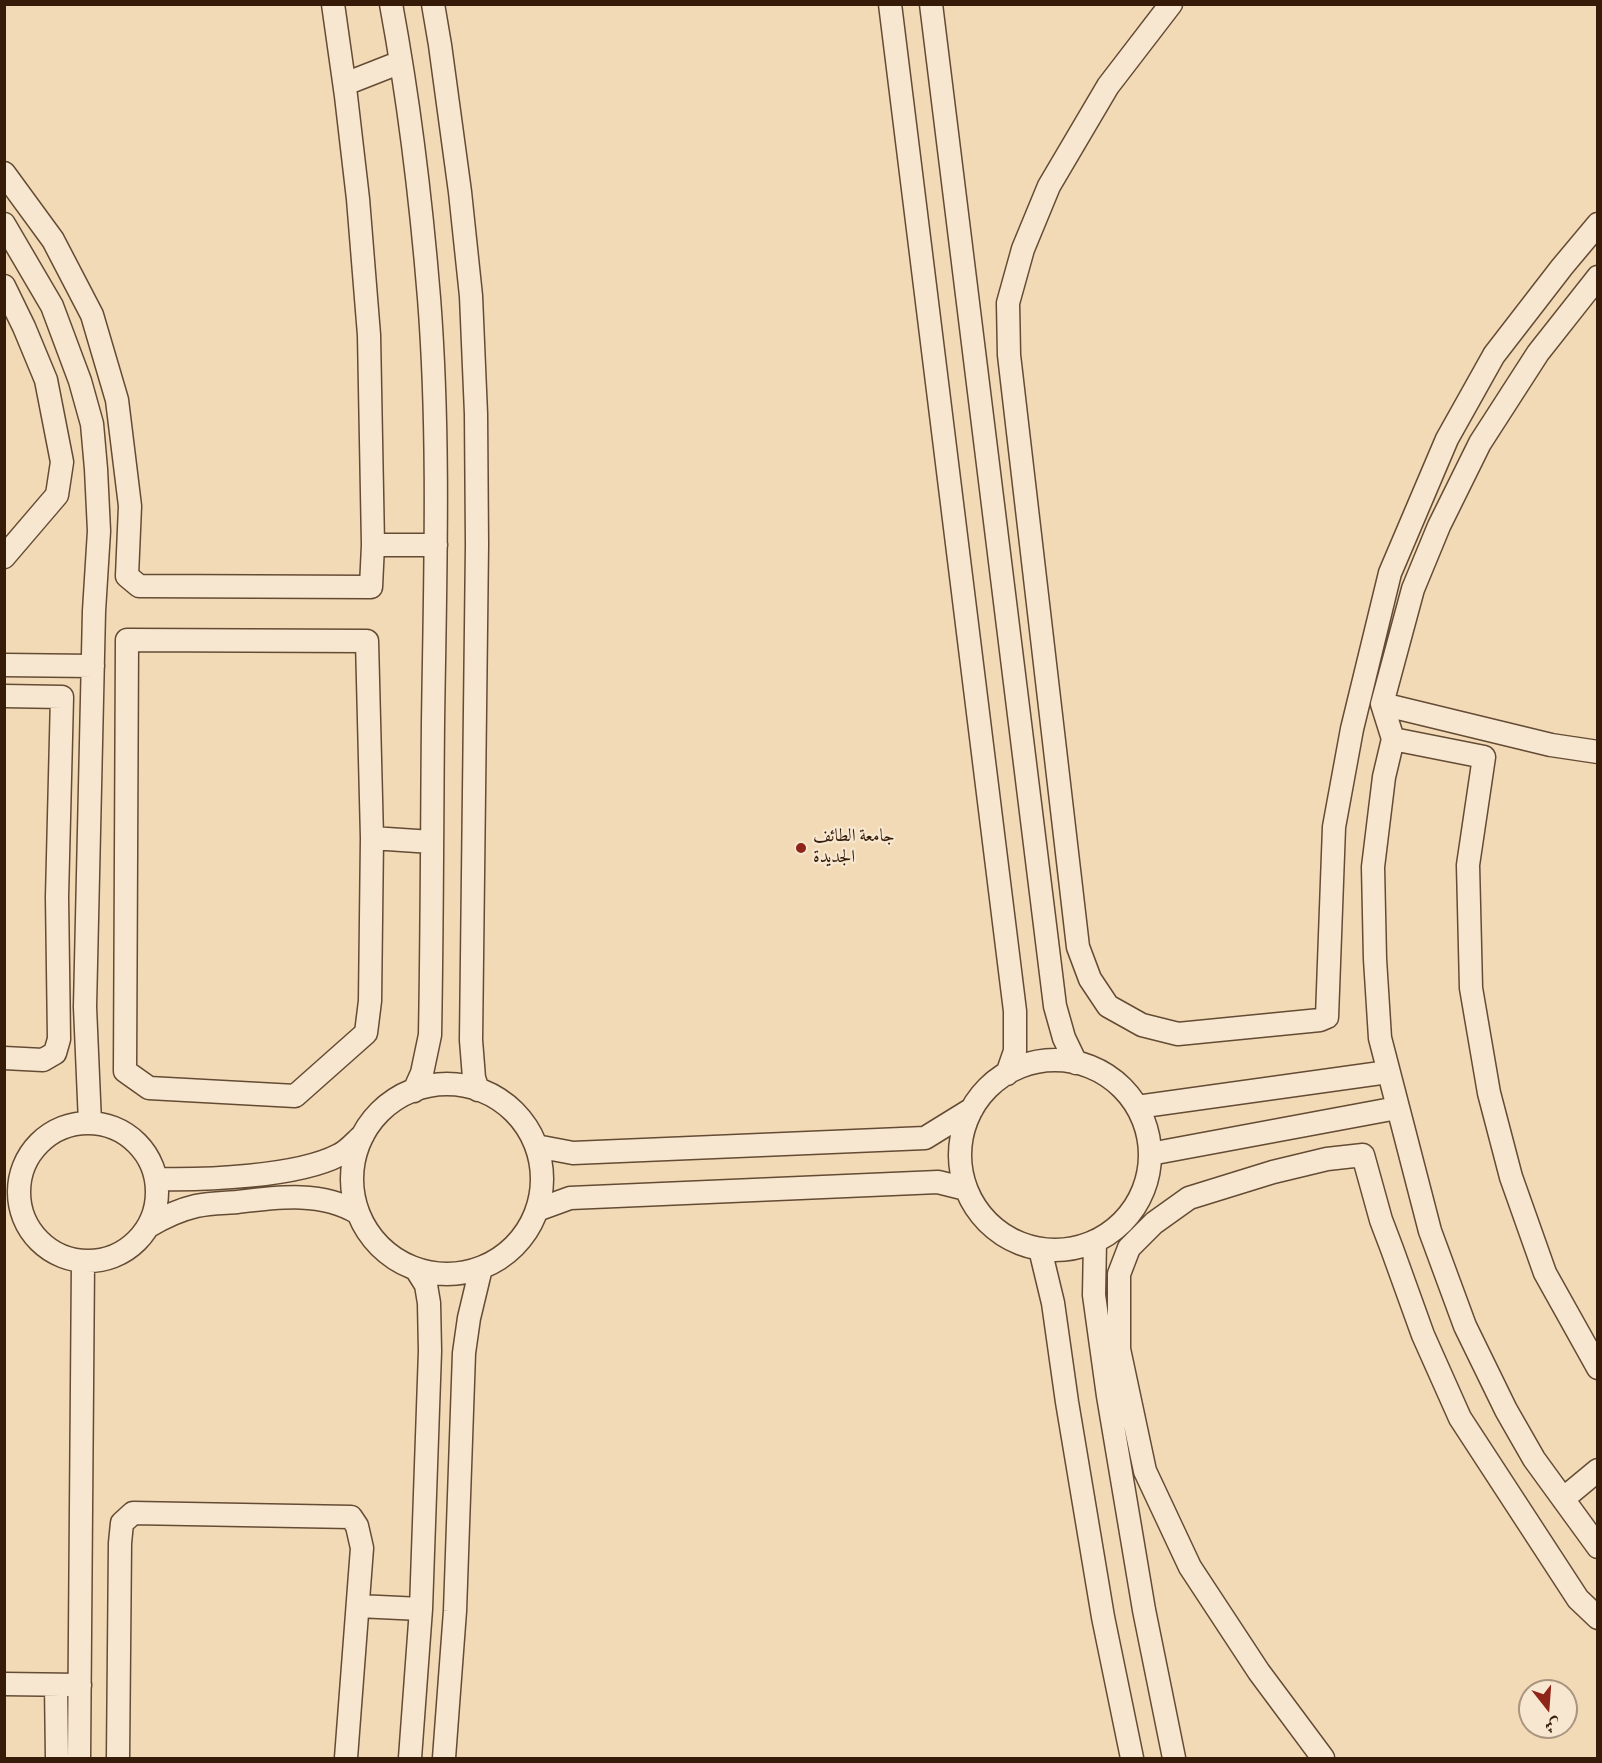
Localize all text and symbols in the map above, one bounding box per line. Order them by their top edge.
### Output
place label: جامعة الطائف الجديدة [813,827,895,870]
marker: جامعة الطائف الجديدة [794,841,808,855]
north arrow [1518,1679,1578,1739]
text: ش [1542,1711,1563,1737]

